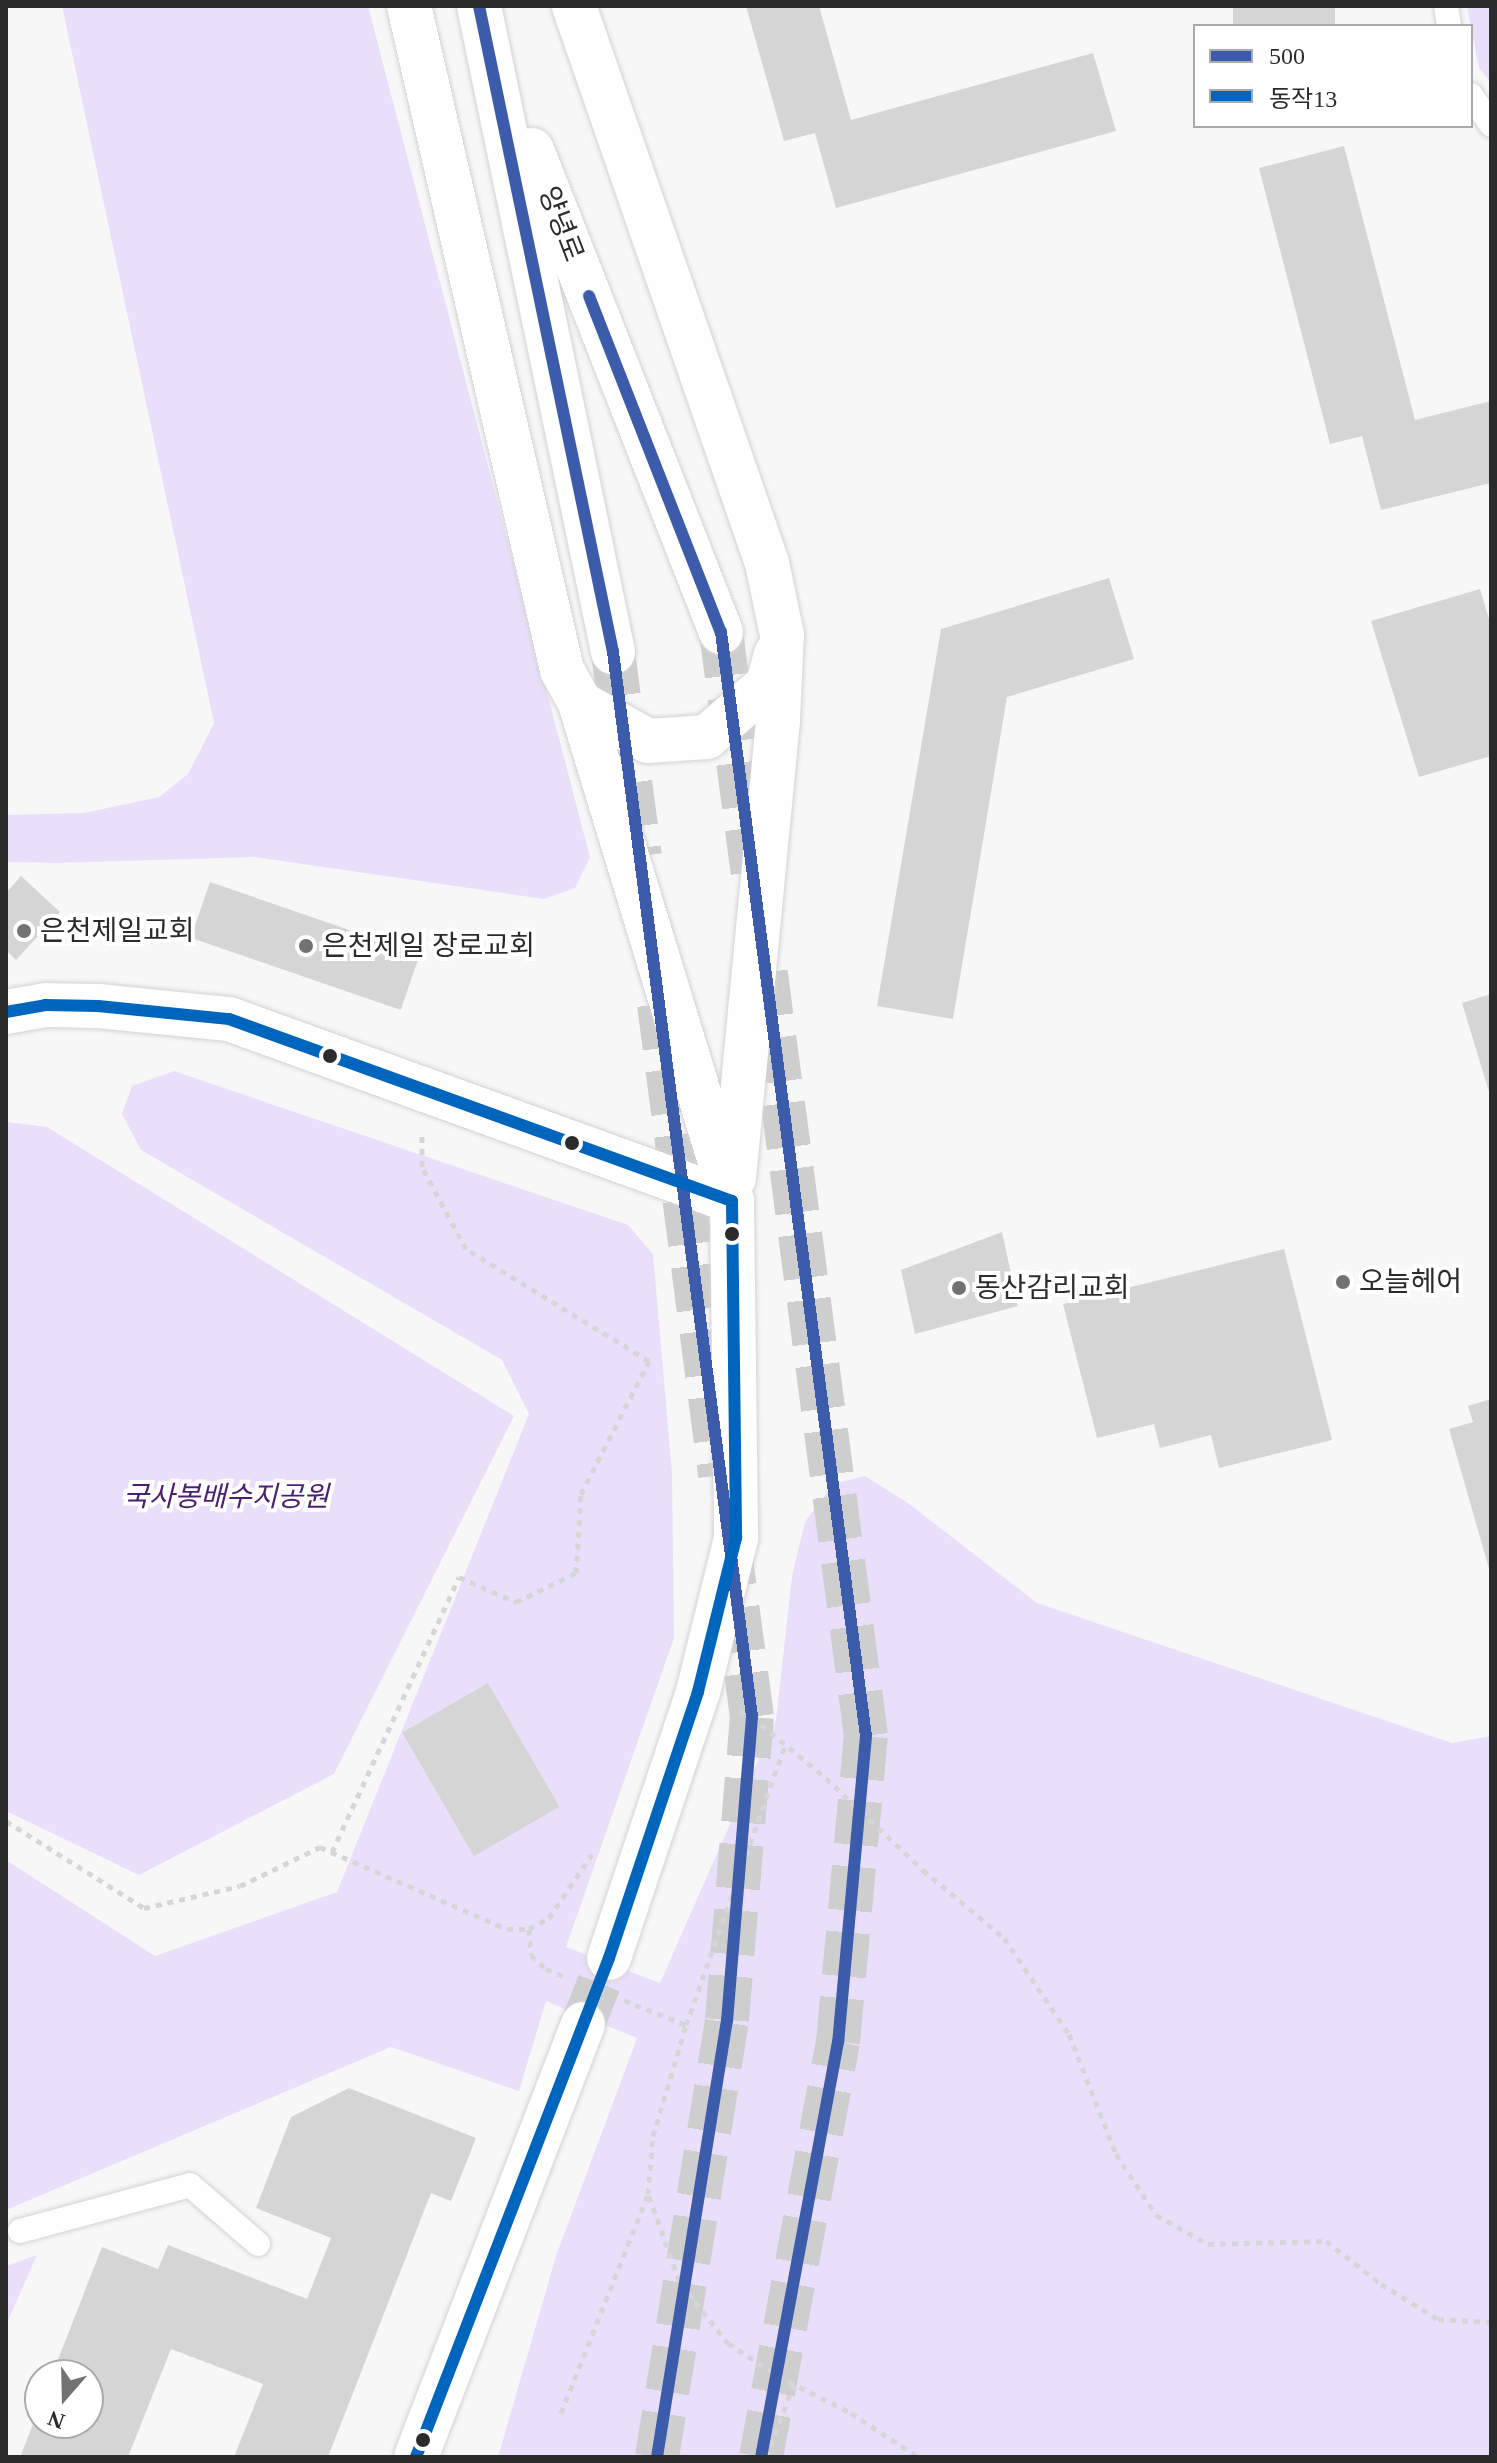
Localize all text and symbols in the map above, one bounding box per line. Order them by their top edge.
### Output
legend [1193,24,1473,128]
text: 500 [1269,43,1305,69]
text: 동작13 [1269,86,1337,112]
street label: 양녕로 [531,182,591,266]
place label: 은천제일교회 [40,914,195,948]
marker: 은천제일교회 [15,922,33,940]
place label: 은천제일 장로교회 [322,929,535,963]
marker: 은천제일 장로교회 [297,937,315,955]
unlabelled marker [322,1048,338,1064]
unlabelled marker [564,1135,580,1151]
unlabelled marker [724,1226,740,1242]
place label: 오늘헤어 [1359,1265,1462,1299]
place label: 동산감리교회 [975,1271,1130,1305]
marker: 오늘헤어 [1334,1273,1352,1291]
marker: 동산감리교회 [950,1279,968,1297]
park label: 국사봉배수지공원 [123,1480,329,1514]
north arrow [24,2359,104,2439]
text: N [45,2406,68,2435]
unlabelled marker [415,2432,431,2448]

